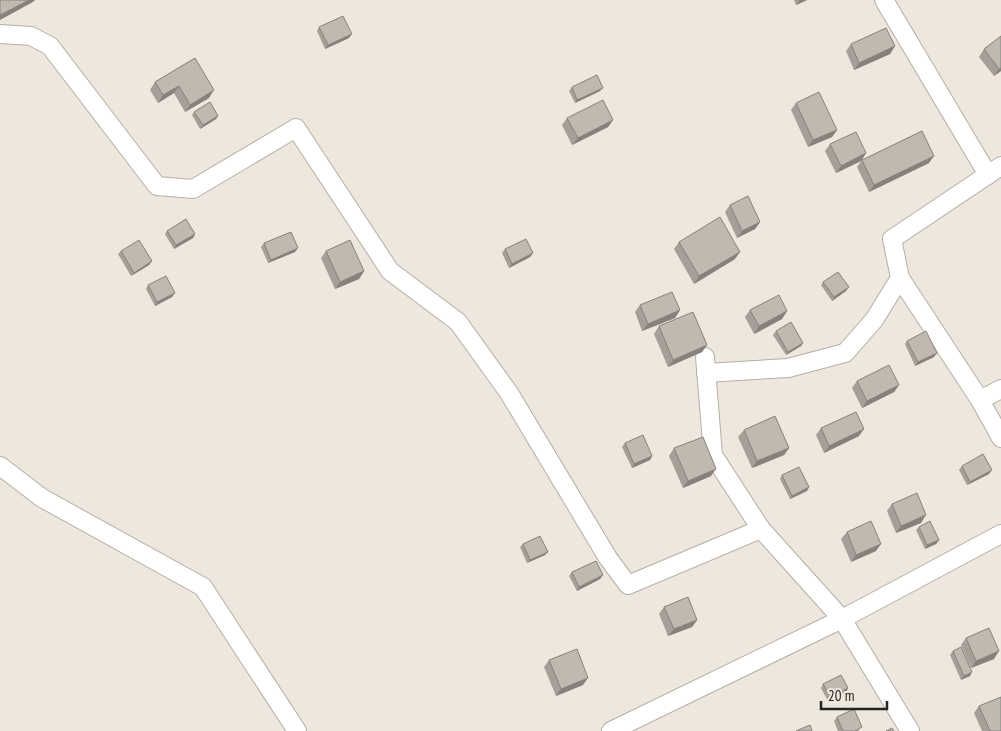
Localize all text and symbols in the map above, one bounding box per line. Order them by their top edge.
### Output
scale bar [821,678,887,710]
text: 20 m [828,686,854,705]

